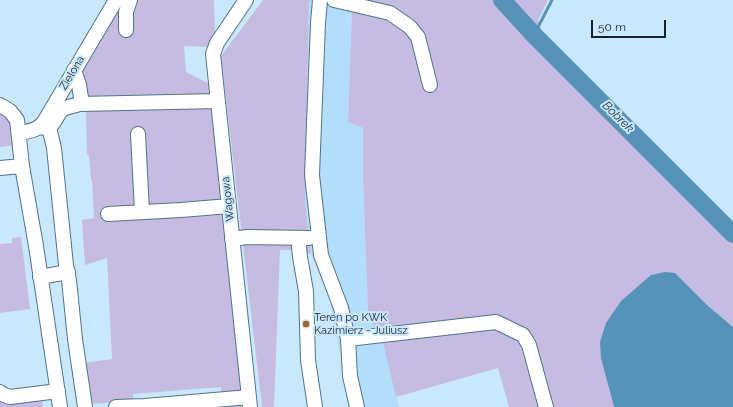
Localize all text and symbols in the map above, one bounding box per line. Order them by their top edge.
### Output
scale bar [593,12,668,38]
text: 50 m [598,20,626,34]
street label: Zielona [57,53,87,93]
water label: Bobrek [599,98,637,136]
street label: Wagowa [219,176,237,222]
place label: Teren po KWK Kazimierz - Juliusz [314,311,408,337]
marker: Teren po KWK Kazimierz - Juliusz [301,319,311,329]

